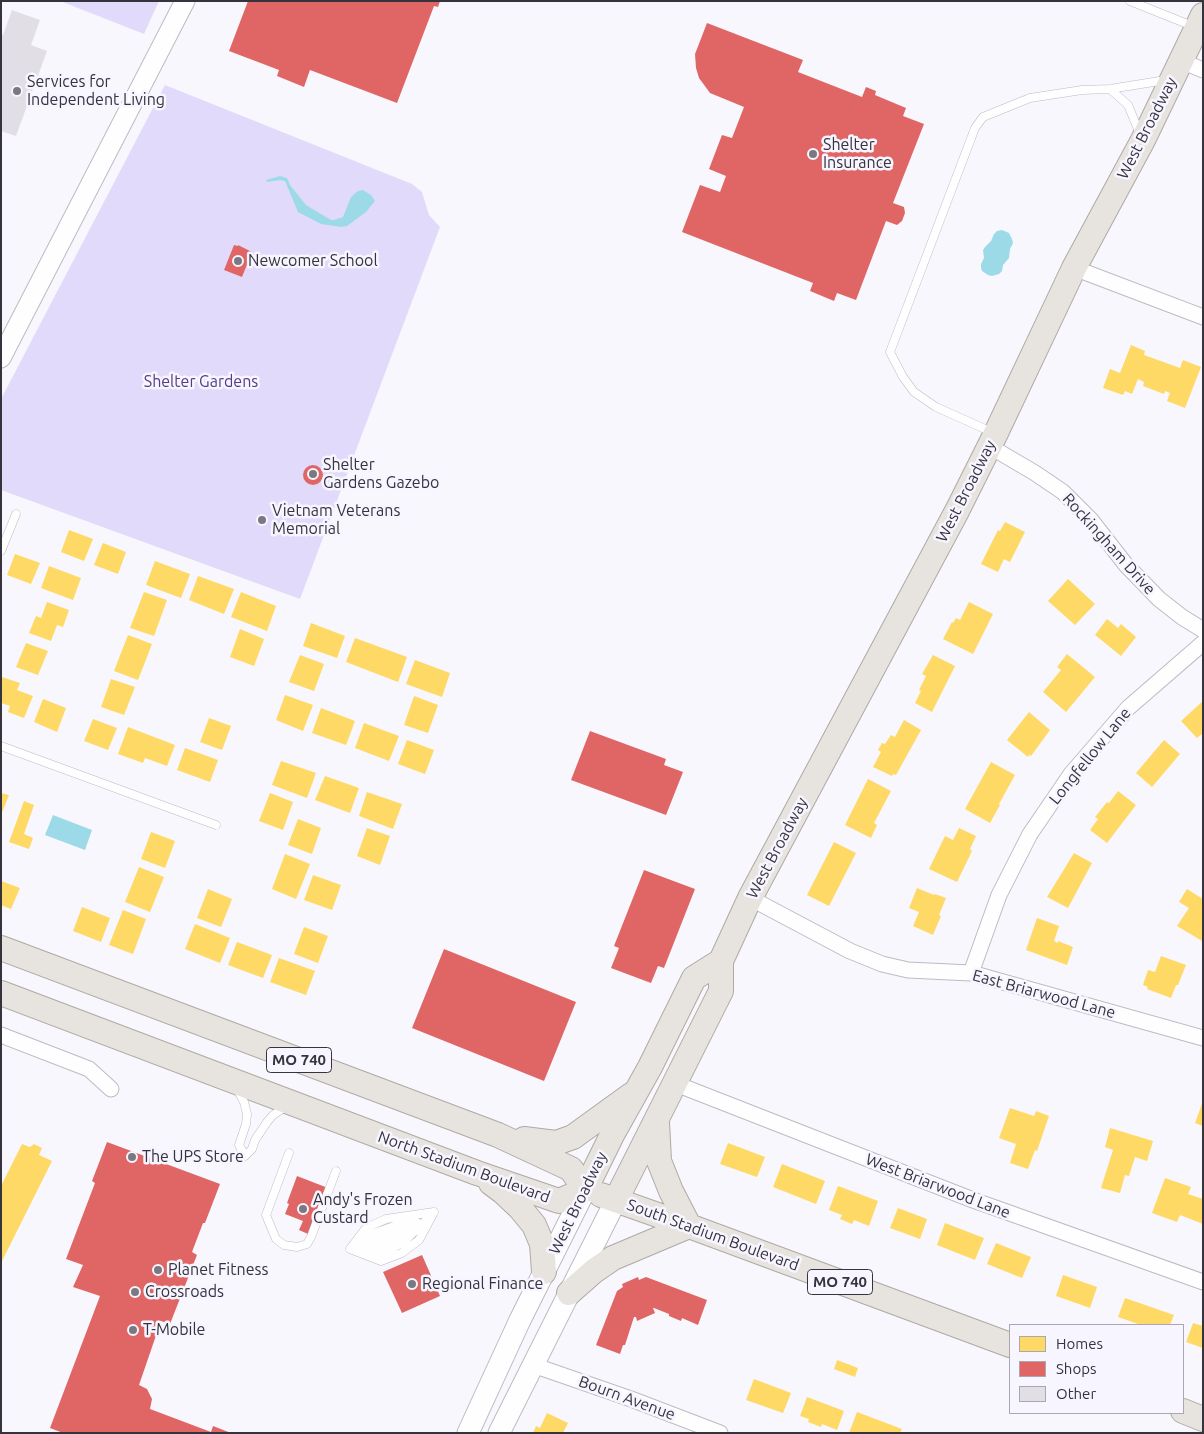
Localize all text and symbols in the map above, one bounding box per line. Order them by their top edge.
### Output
place label: Services for Independent Living [27,72,165,110]
street label: West Broadway [1113,74,1181,182]
marker: Services for Independent Living [11,85,23,97]
place label: Shelter Insurance [823,135,892,173]
marker: Shelter Insurance [807,148,819,160]
place label: Newcomer School [248,251,378,271]
marker: Newcomer School [232,255,244,267]
park label: Shelter Gardens [144,372,258,392]
street label: West Broadway [932,437,1000,545]
place label: Shelter Gardens Gazebo [323,455,439,493]
marker: Shelter Gardens Gazebo [307,468,319,480]
street label: Rockingham Drive [1058,489,1160,599]
place label: Vietnam Veterans Memorial [272,501,400,539]
marker: Vietnam Veterans Memorial [256,514,268,526]
street label: Longfellow Lane [1045,704,1135,808]
street label: West Broadway [742,794,812,902]
street label: East Briarwood Lane [970,966,1118,1022]
road number: MO 740 [266,1048,332,1072]
street label: North Stadium Boulevard [375,1127,553,1207]
place label: The UPS Store [142,1147,244,1167]
street label: West Broadway [545,1149,611,1257]
street label: West Briarwood Lane [863,1150,1013,1222]
marker: The UPS Store [126,1151,138,1163]
place label: Andy's Frozen Custard [313,1190,413,1228]
street label: South Stadium Boulevard [624,1195,802,1275]
marker: Andy's Frozen Custard [297,1203,309,1215]
place label: Planet Fitness [168,1260,268,1280]
marker: Planet Fitness [152,1264,164,1276]
road number: MO 740 [808,1270,872,1294]
place label: Regional Finance [422,1274,543,1294]
marker: Regional Finance [406,1278,418,1290]
place label: Crossroads [145,1282,224,1302]
marker: Crossroads [129,1286,141,1298]
place label: T-Mobile [143,1320,205,1340]
marker: T-Mobile [127,1324,139,1336]
legend [1009,1324,1184,1414]
text: Homes [1056,1335,1103,1352]
text: Shops [1056,1360,1097,1377]
street label: Bourn Avenue [576,1372,678,1424]
text: Other [1056,1385,1096,1402]

